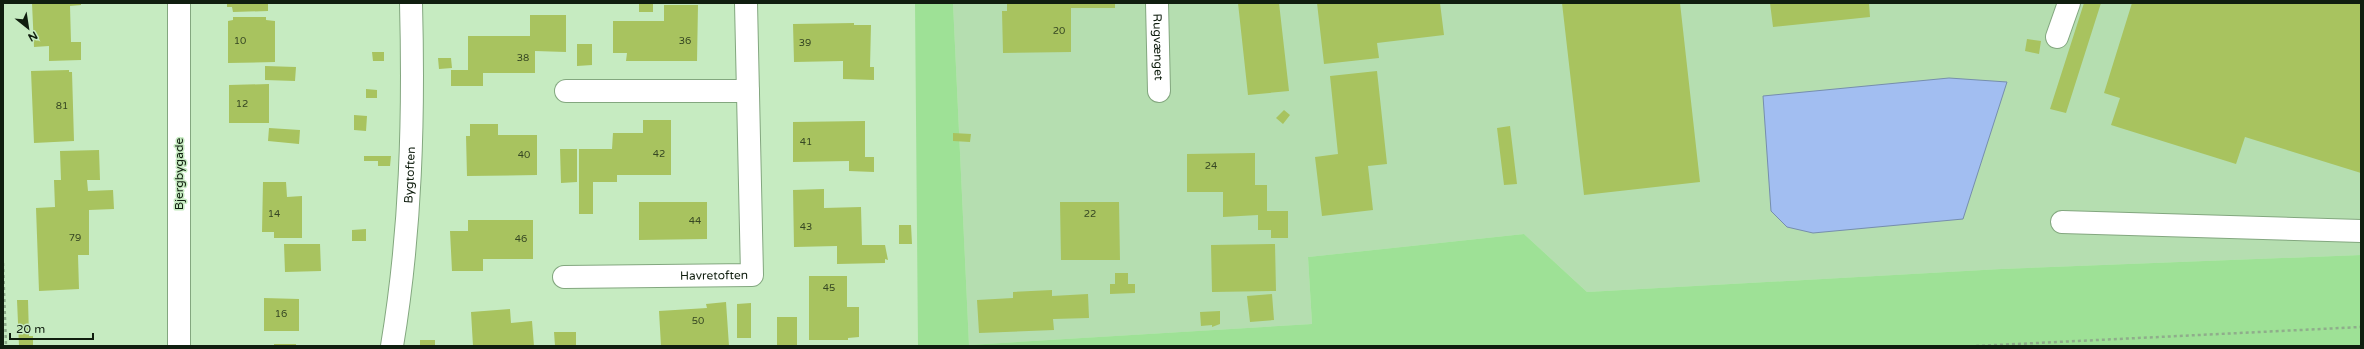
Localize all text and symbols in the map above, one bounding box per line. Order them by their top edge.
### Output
north arrow [8,8,48,48]
street label: Rugvænget [1150,13,1166,81]
house number: 20 [1053,25,1065,37]
text: N [26,28,40,44]
house number: 10 [234,35,246,47]
house number: 36 [679,35,691,47]
house number: 39 [799,37,811,49]
house number: 38 [517,52,529,64]
house number: 12 [236,98,248,110]
house number: 81 [56,100,68,112]
house number: 41 [800,136,812,148]
street label: Bjergbygade [172,138,186,210]
street label: Bygtoften [401,146,418,204]
house number: 42 [653,148,665,160]
house number: 40 [518,149,530,161]
house number: 24 [1205,160,1217,172]
house number: 14 [268,208,280,220]
house number: 22 [1084,208,1096,220]
house number: 44 [689,215,701,227]
house number: 43 [800,221,812,233]
house number: 79 [69,232,81,244]
house number: 46 [515,233,527,245]
street label: Havretoften [680,268,748,283]
house number: 45 [823,282,835,294]
house number: 16 [275,308,287,320]
scale bar [10,315,93,341]
house number: 50 [692,315,704,327]
text: 20 m [16,322,45,336]

